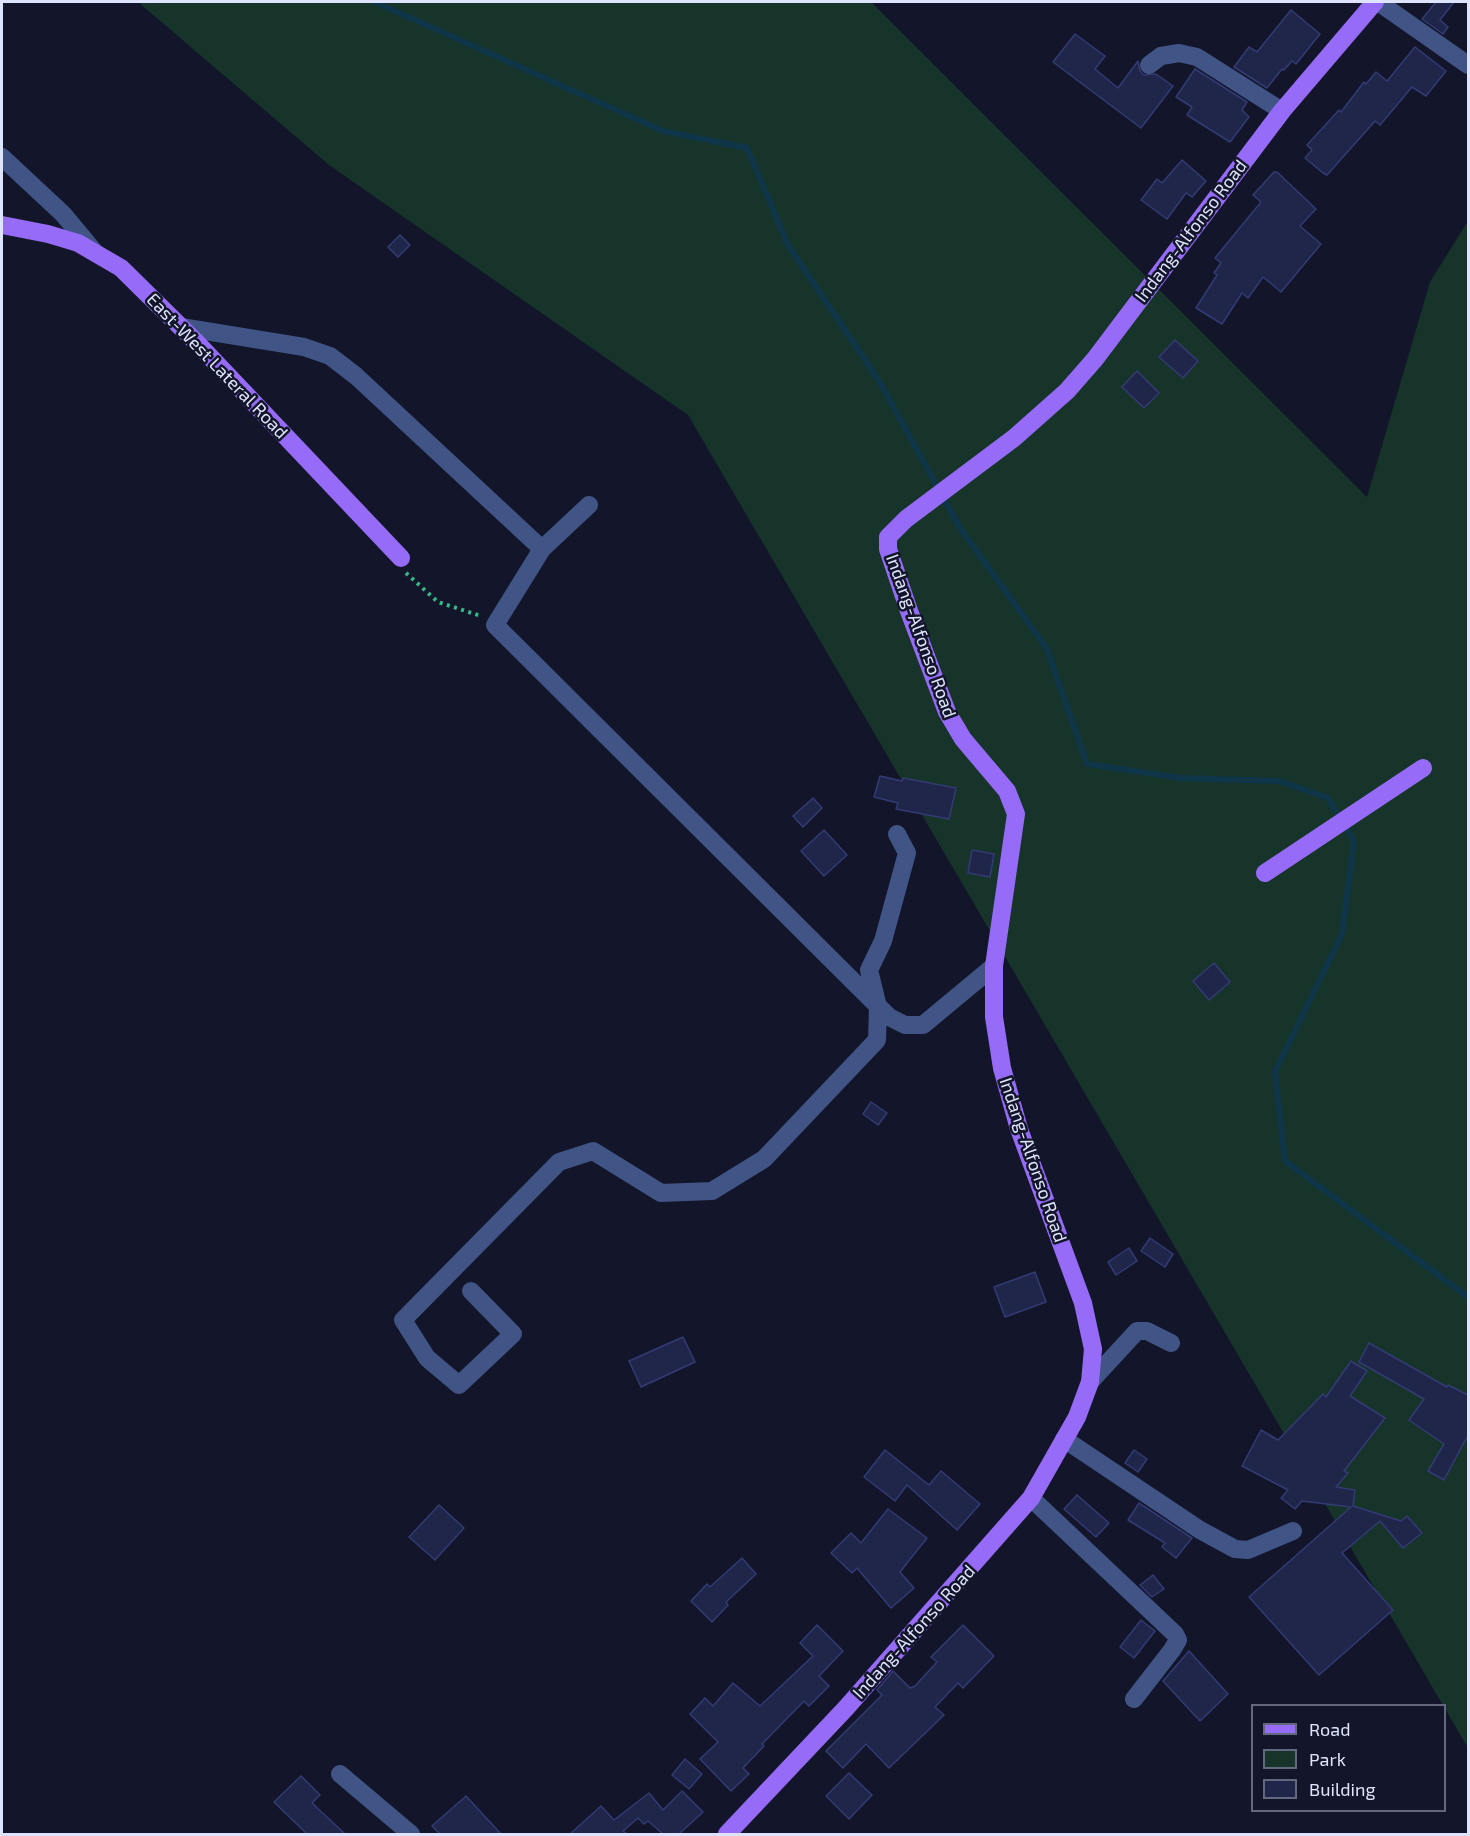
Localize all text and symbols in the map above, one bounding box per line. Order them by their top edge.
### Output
street label: Indang-Alfonso Road [1130,156,1252,306]
street label: East-West Lateral Road [142,289,292,443]
street label: Indang-Alfonso Road [881,551,961,721]
street label: Indang-Alfonso Road [995,1075,1071,1245]
street label: Indang-Alfonso Road [848,1561,980,1703]
legend [1251,1704,1446,1812]
text: Road [1309,1718,1350,1740]
text: Park [1309,1748,1346,1770]
text: Building [1309,1778,1376,1800]

